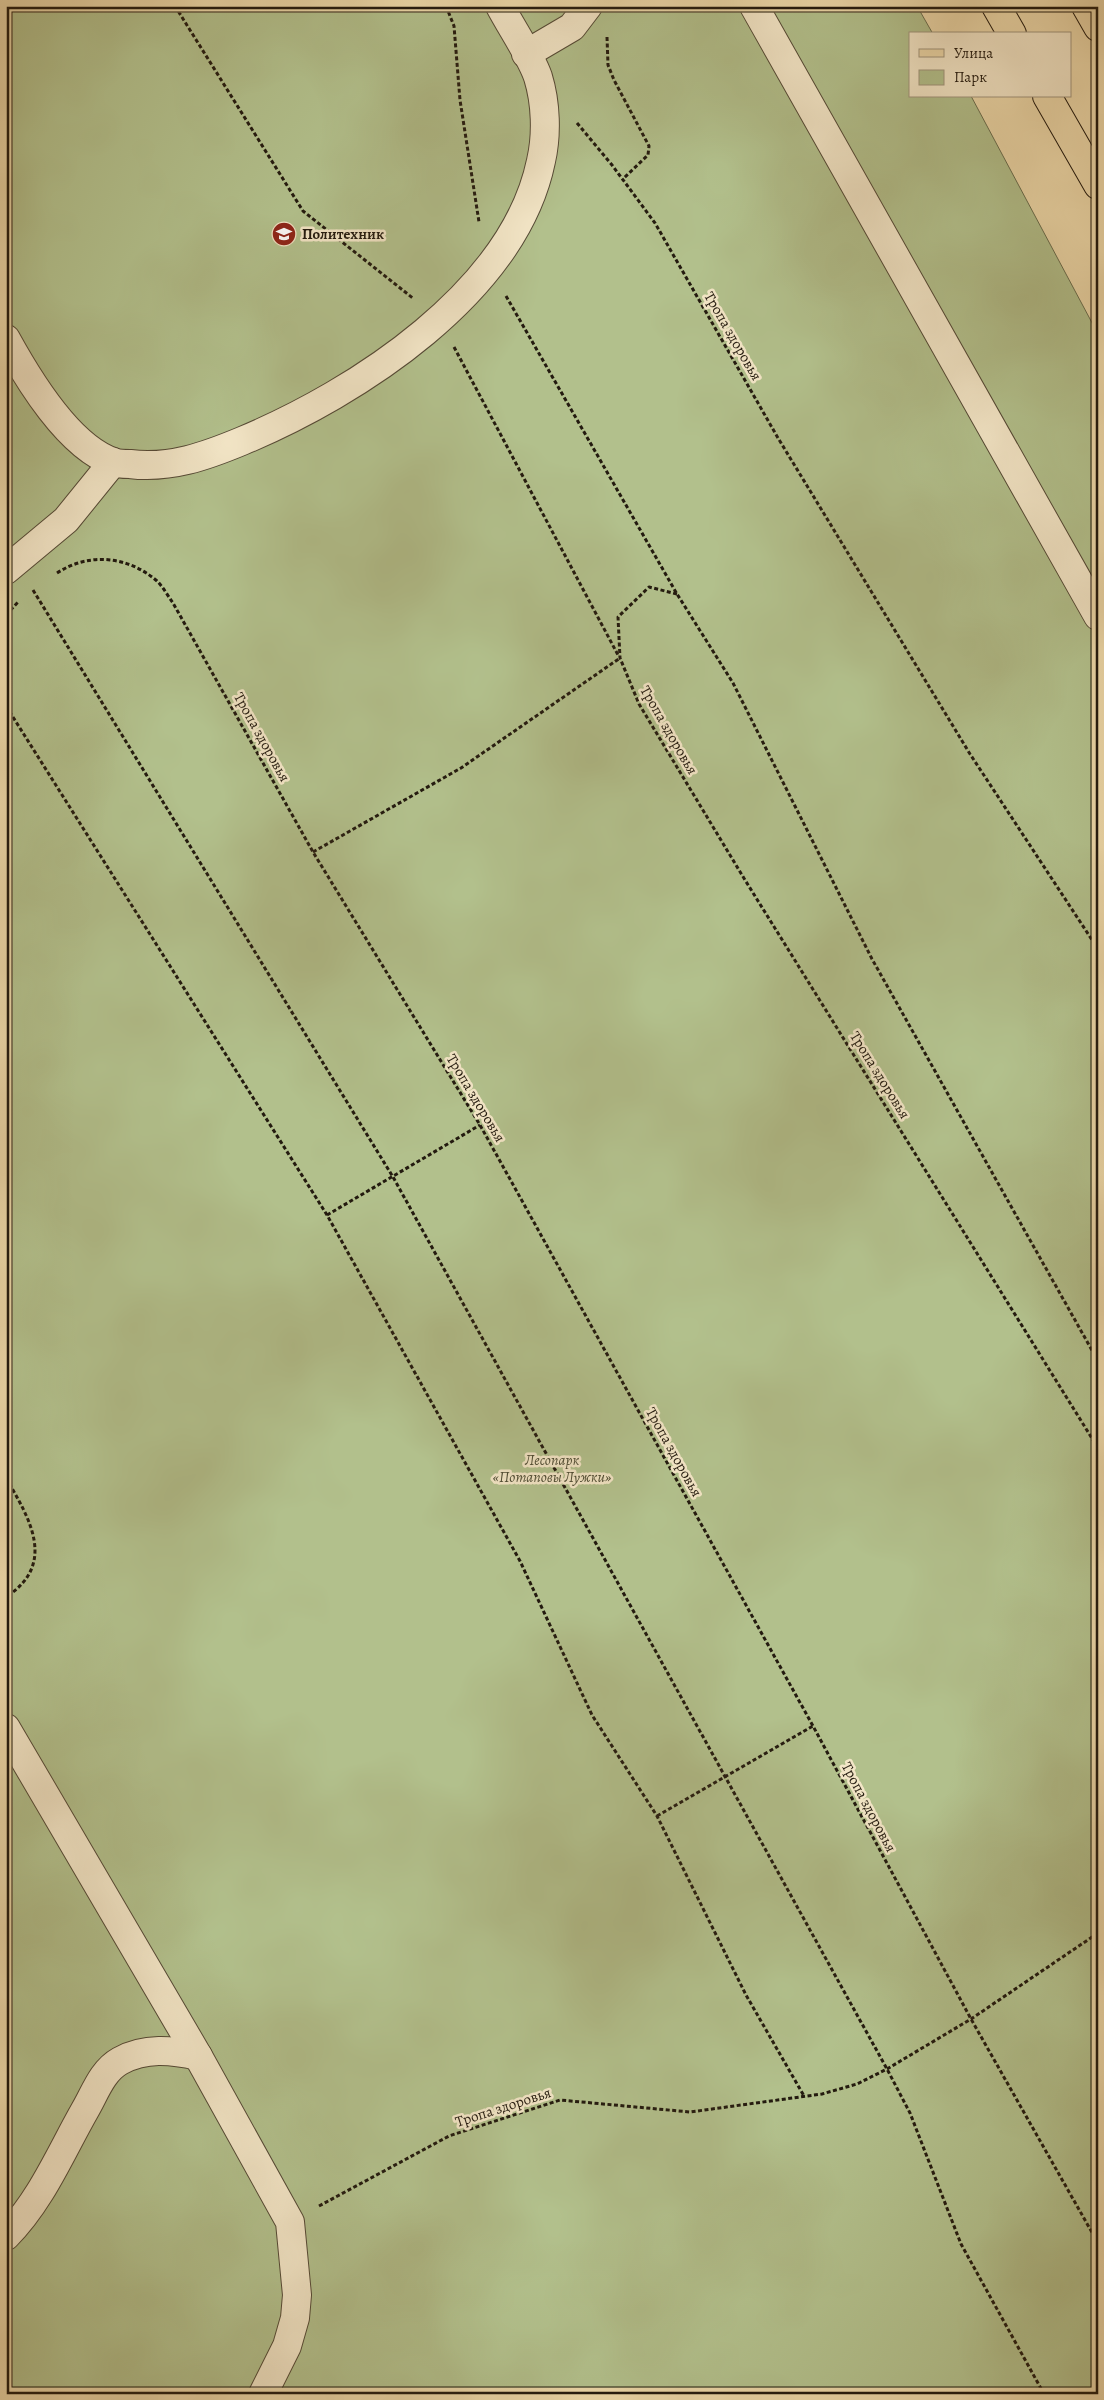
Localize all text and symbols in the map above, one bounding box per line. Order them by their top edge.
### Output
legend [909,32,1072,98]
text: Улица [954,43,993,63]
text: Парк [954,67,987,87]
school or university icon: Политехник [271,221,297,247]
place label: Политехник [302,224,384,244]
street label: Тропа здоровья [699,288,767,384]
street label: Тропа здоровья [635,682,703,778]
street label: Тропа здоровья [229,689,295,785]
street label: Тропа здоровья [845,1028,915,1122]
street label: Тропа здоровья [442,1050,510,1146]
street label: Тропа здоровья [641,1404,707,1500]
park label: Лесопарк «Потаповы Лужки» [493,1450,611,1487]
street label: Тропа здоровья [837,1758,901,1856]
street label: Тропа здоровья [453,2082,553,2132]

